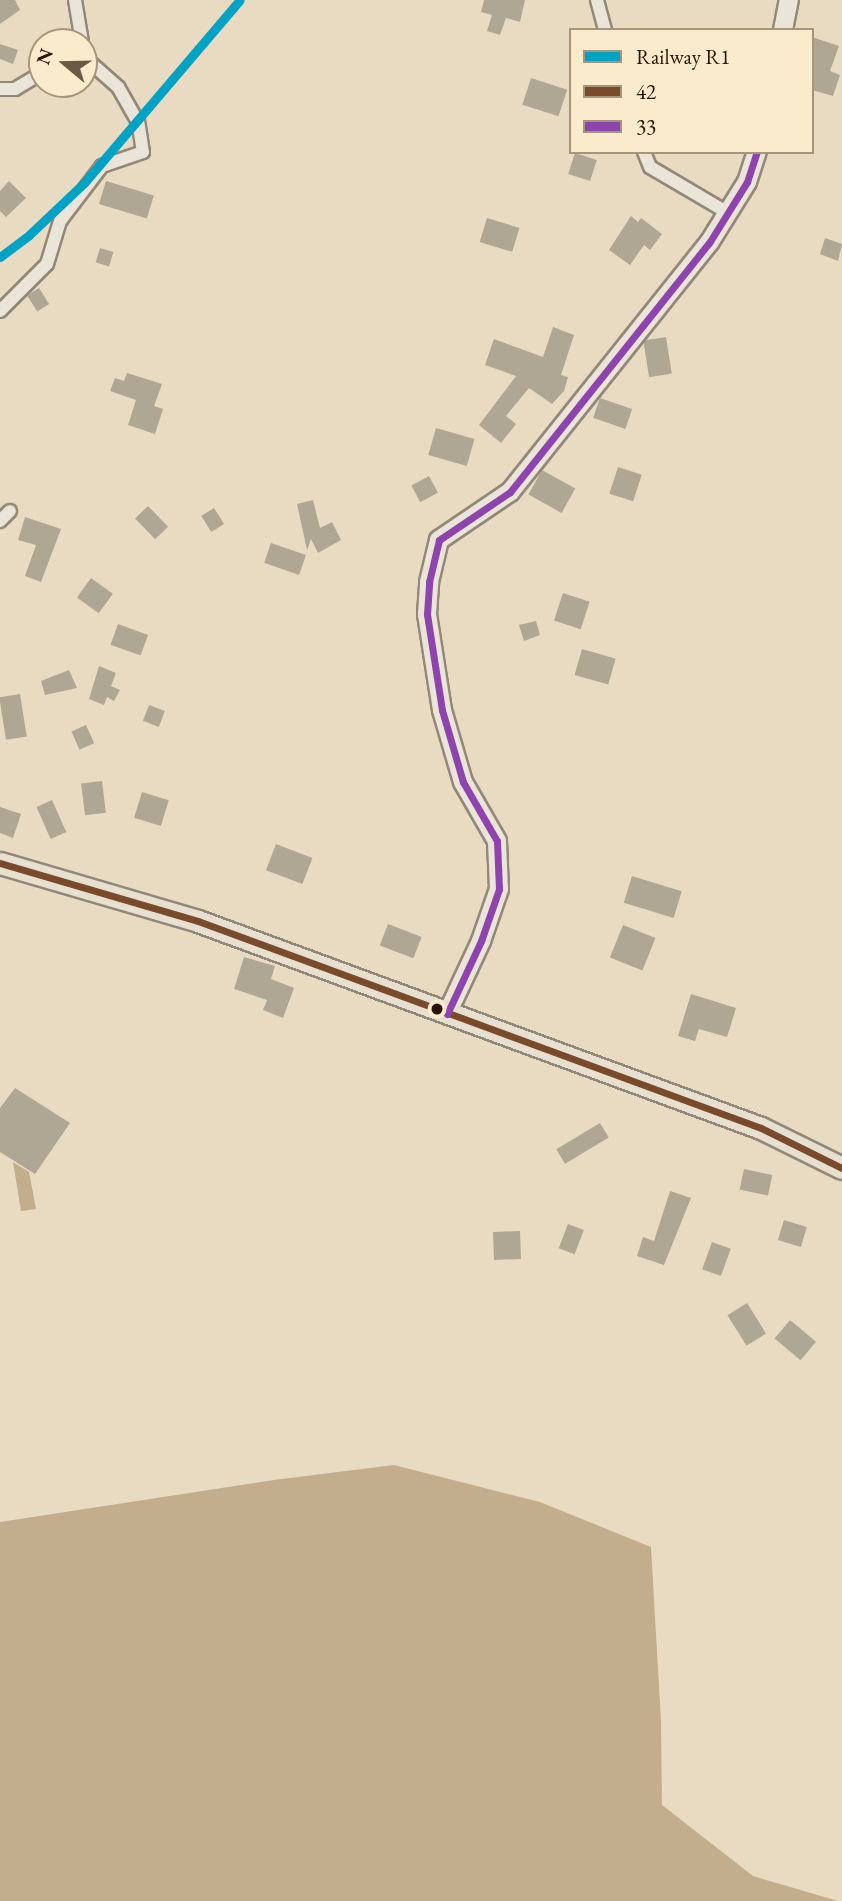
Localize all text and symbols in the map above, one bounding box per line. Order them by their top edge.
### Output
north arrow [28,28,98,98]
legend [569,28,814,154]
text: Railway R1 [636,43,730,70]
text: N [30,45,59,68]
text: 42 [636,78,656,105]
text: 33 [636,113,656,140]
unlabelled marker [430,1002,444,1016]

